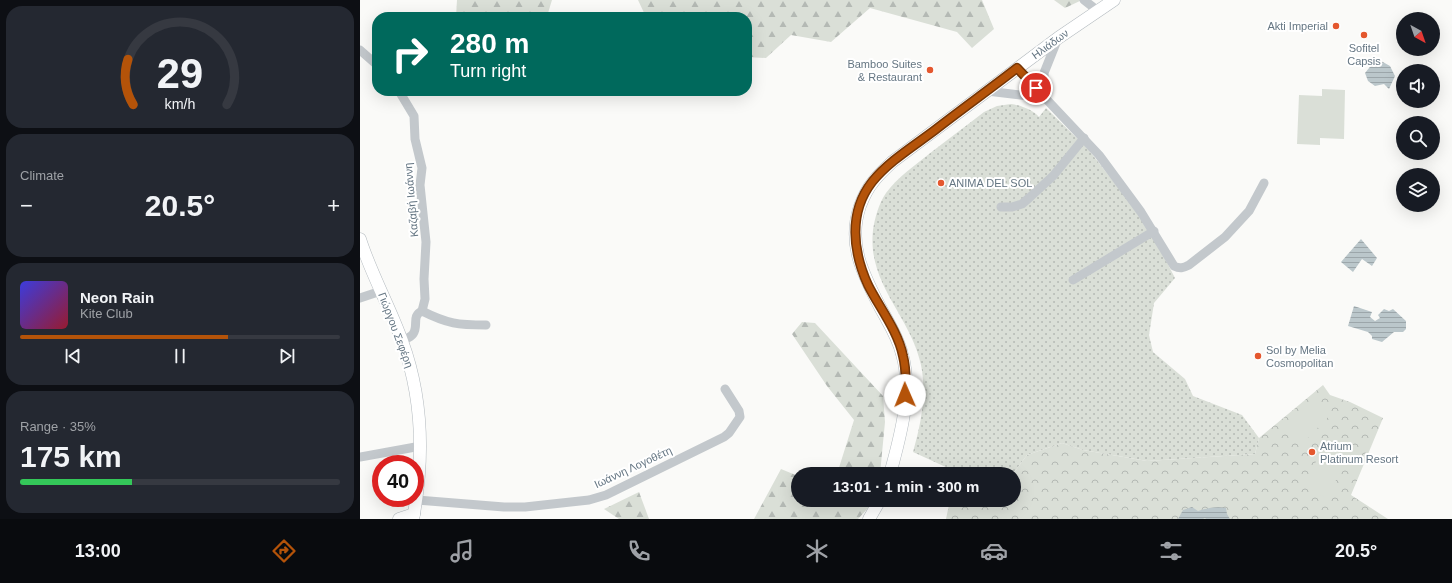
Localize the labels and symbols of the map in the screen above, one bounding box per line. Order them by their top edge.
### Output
north arrow [1396,12,1440,56]
place label: Akti Imperial [1267,20,1328,32]
marker: Akti Imperial [1331,21,1341,31]
street label: Ηλιάδων [1029,26,1071,61]
marker: Sofitel Capsis [1359,30,1369,40]
place label: Sofitel Capsis [1347,42,1381,67]
place label: Bamboo Suites & Restaurant [847,58,922,83]
marker: Bamboo Suites & Restaurant [925,65,935,75]
pin [1019,71,1053,105]
street label: Καζαβή Ιωάννη [402,162,420,238]
place label: ANIMA DEL SOL [949,177,1032,189]
marker: ANIMA DEL SOL [936,178,946,188]
street label: Γιώργου Σεφέρη [376,291,416,369]
place label: Sol by Melia Cosmopolitan [1266,344,1333,369]
marker: Sol by Melia Cosmopolitan [1253,351,1263,361]
position arrow [884,374,926,416]
place label: Atrium Platinum Resort [1320,440,1398,465]
street label: Ιωάννη Λογοθέτη [592,444,674,490]
marker: Atrium Platinum Resort [1307,447,1317,457]
speed limit sign: 40 [372,455,424,507]

